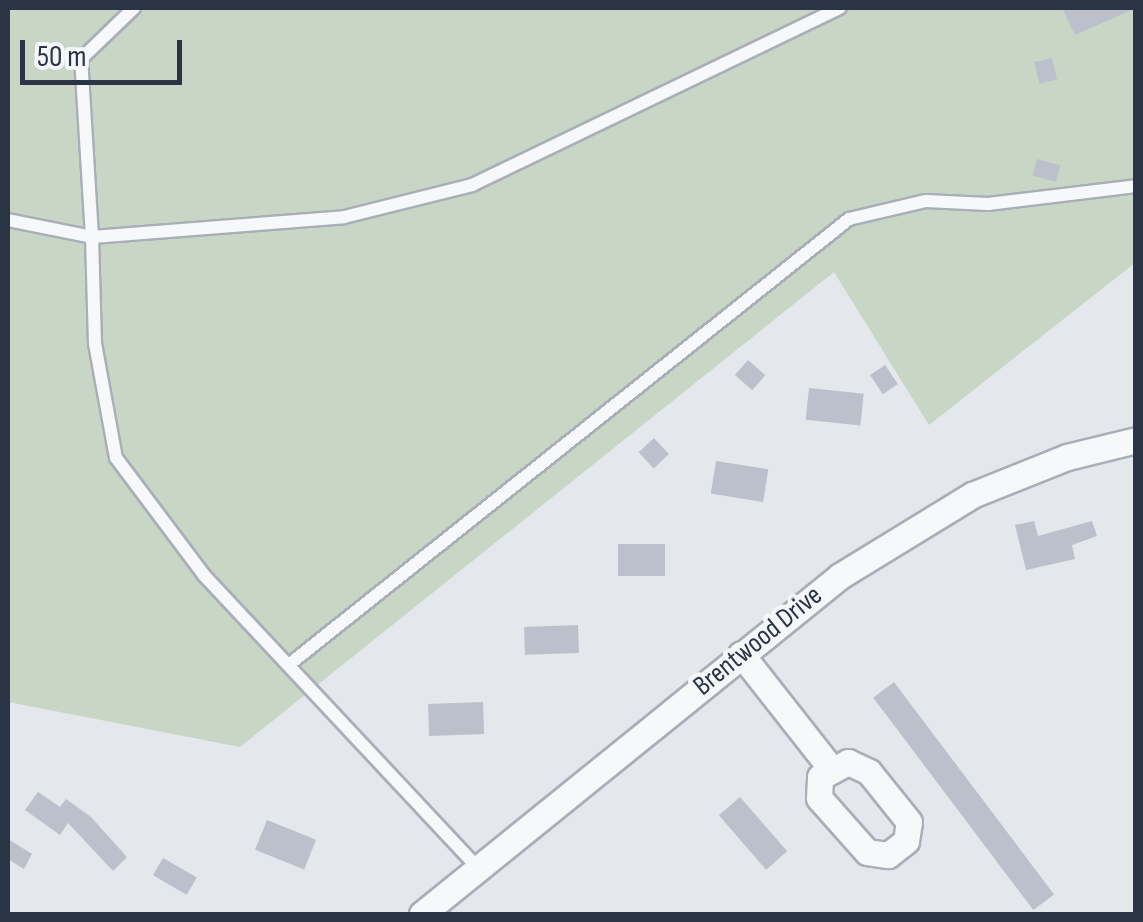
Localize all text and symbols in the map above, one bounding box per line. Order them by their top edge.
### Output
scale bar [25,20,188,82]
text: 50 m [37,39,86,75]
street label: Brentwood Drive [687,579,829,703]

